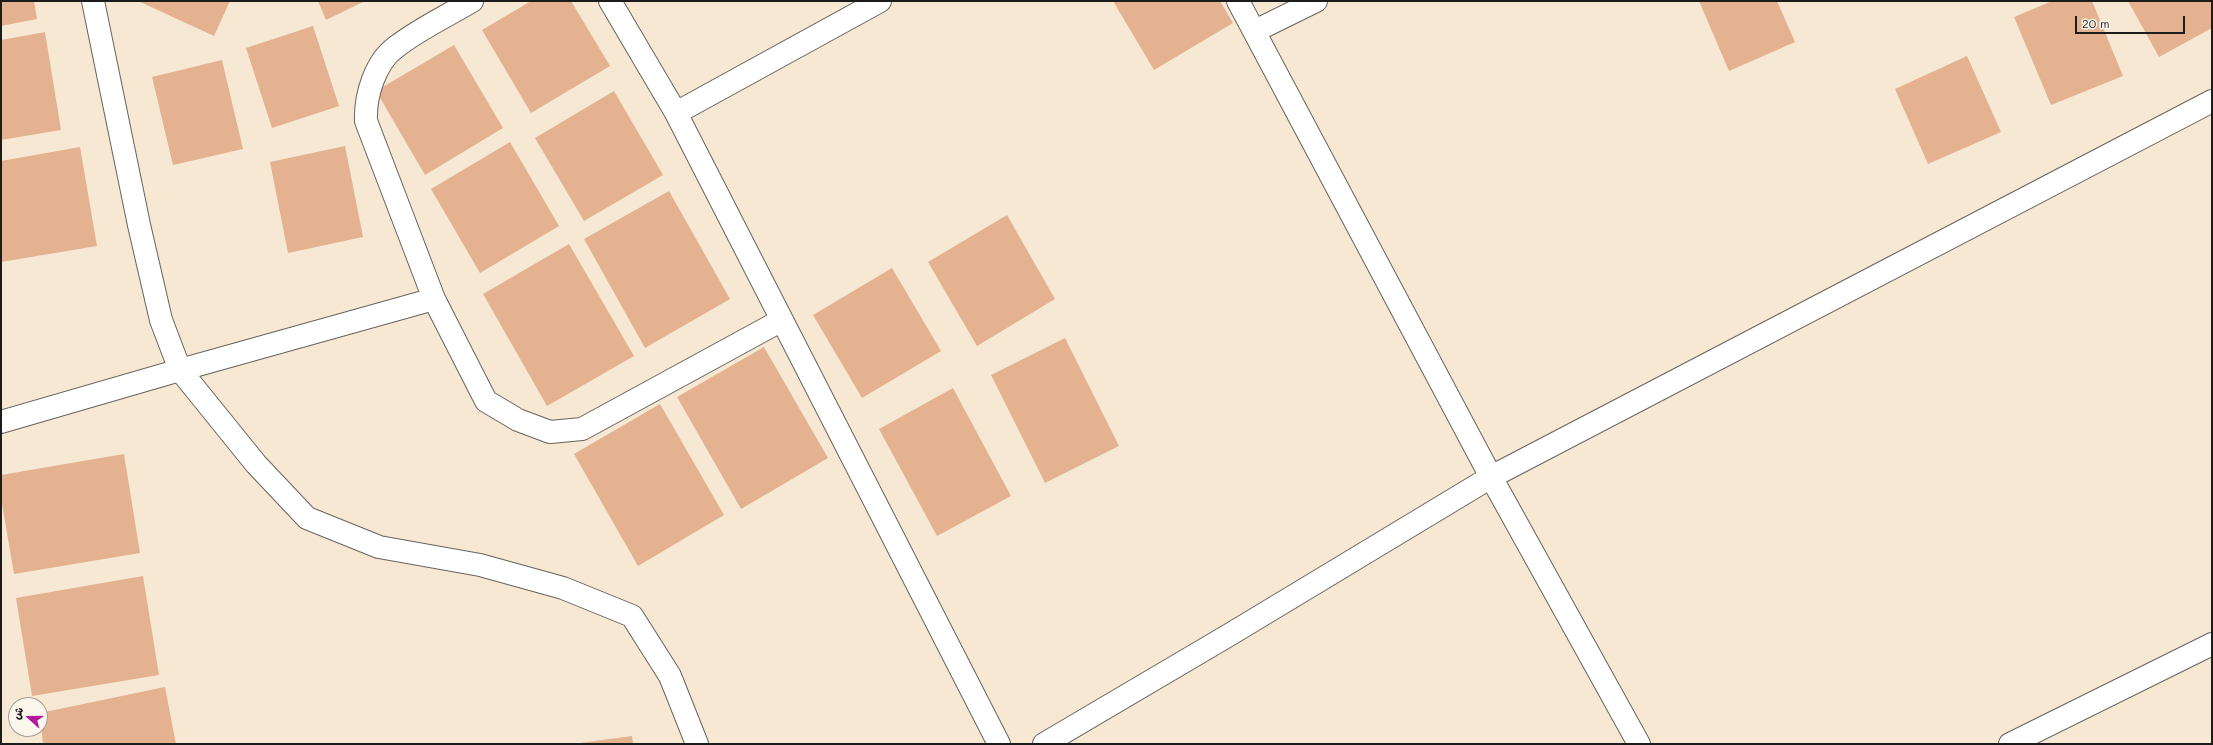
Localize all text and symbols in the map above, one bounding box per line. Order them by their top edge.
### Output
scale bar [2077,8,2187,34]
text: 20 m [2082,15,2110,31]
north arrow [8,697,48,737]
text: ش [8,705,26,721]

